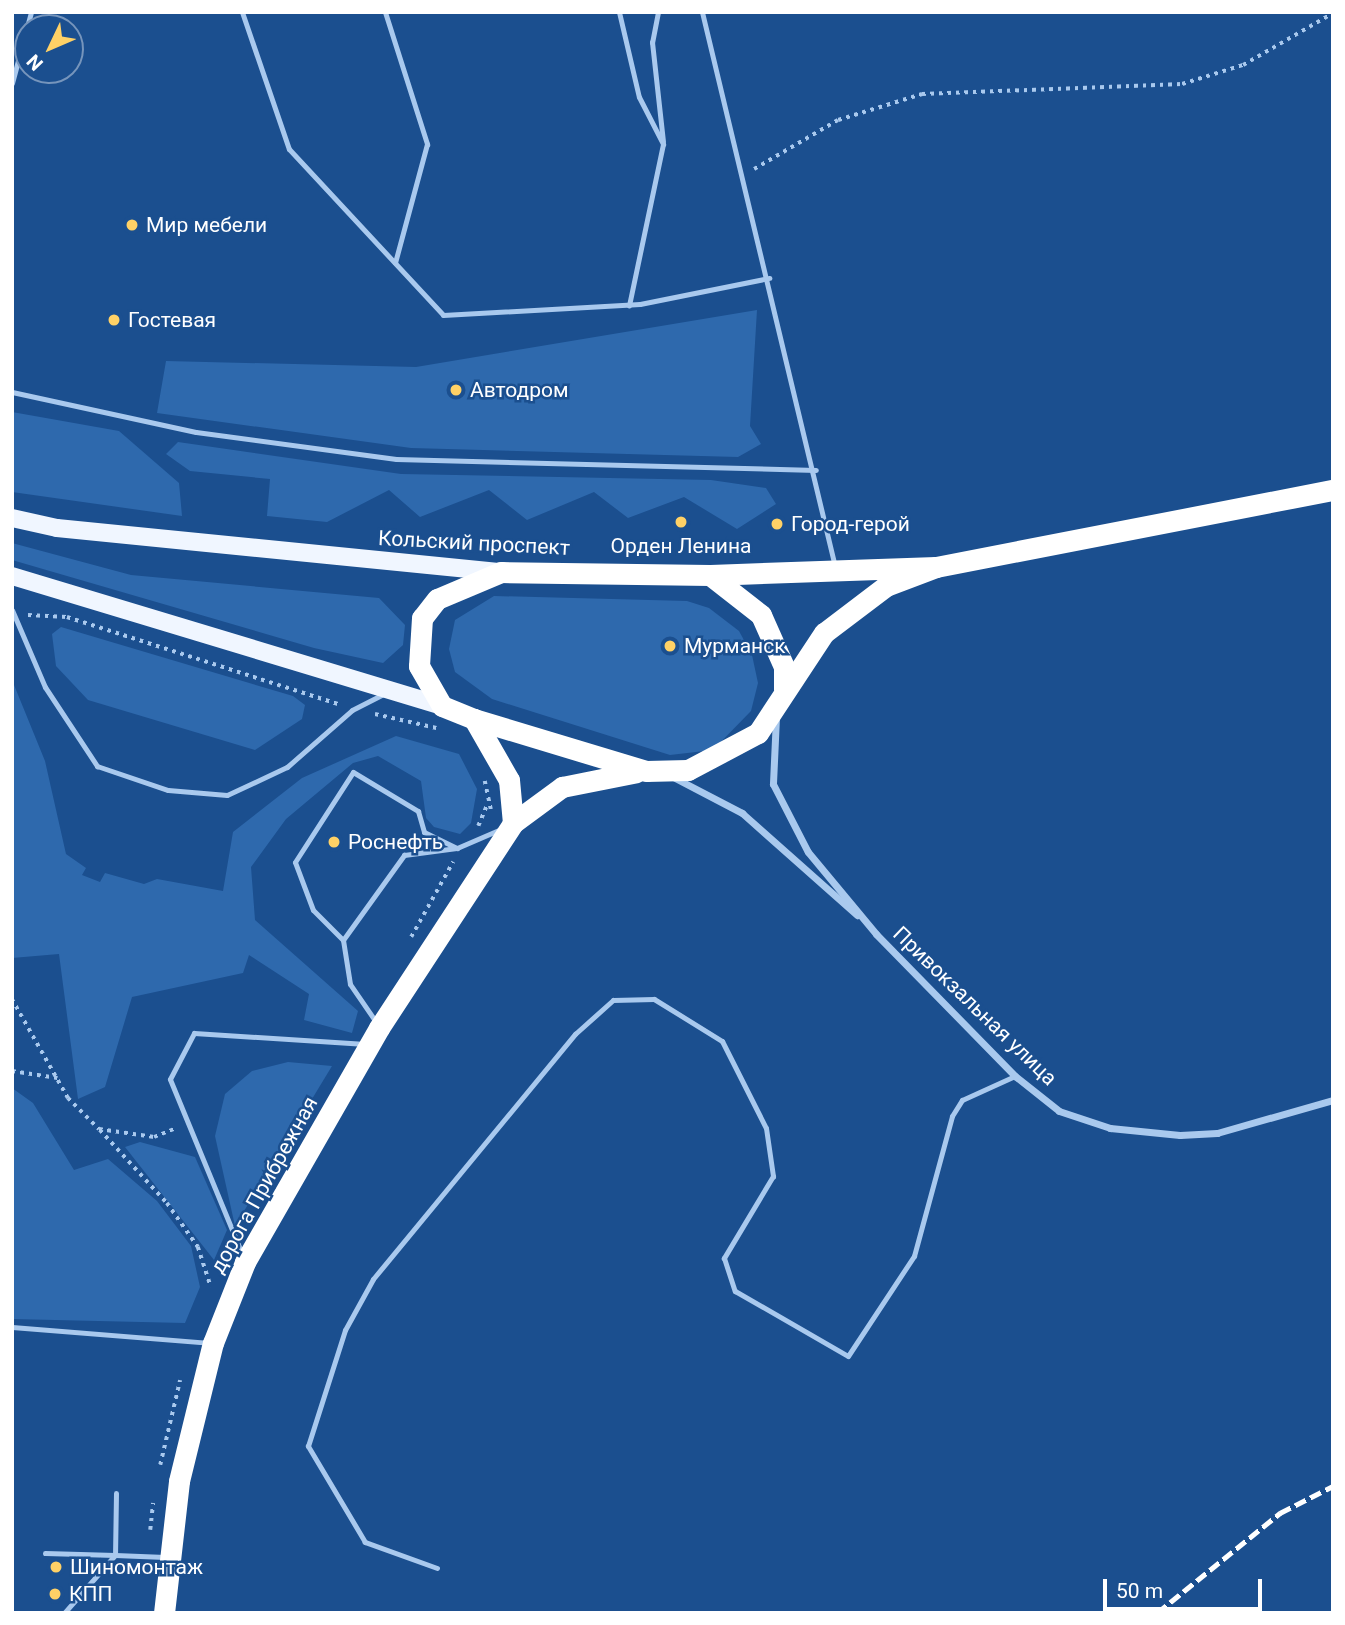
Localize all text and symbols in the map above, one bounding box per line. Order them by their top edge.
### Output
north arrow [14,14,84,84]
text: N [22,50,48,75]
place label: Мир мебели [146,212,267,238]
marker: Мир мебели [124,217,140,233]
place label: Гостевая [128,307,216,333]
marker: Гостевая [106,312,122,328]
place label: Автодром [470,377,569,403]
marker: Автодром [448,382,464,398]
place label: Город-герой [791,511,910,537]
marker: Орден Ленина [673,514,689,530]
marker: Город-герой [769,516,785,532]
street label: Кольский проспект [377,525,571,561]
place label: Орден Ленина [611,533,751,559]
place label: Мурманск [684,633,786,659]
marker: Мурманск [662,638,678,654]
place label: Роснефть [348,829,443,855]
marker: Роснефть [326,834,342,850]
street label: Привокзальная улица [888,921,1062,1091]
street label: дорога Прибрежная [205,1092,323,1278]
place label: Шиномонтаж [70,1554,203,1580]
marker: Шиномонтаж [48,1559,64,1575]
scale bar [1107,1566,1266,1610]
text: 50 m [1116,1579,1163,1603]
place label: КПП [69,1581,112,1607]
marker: КПП [47,1586,63,1602]

